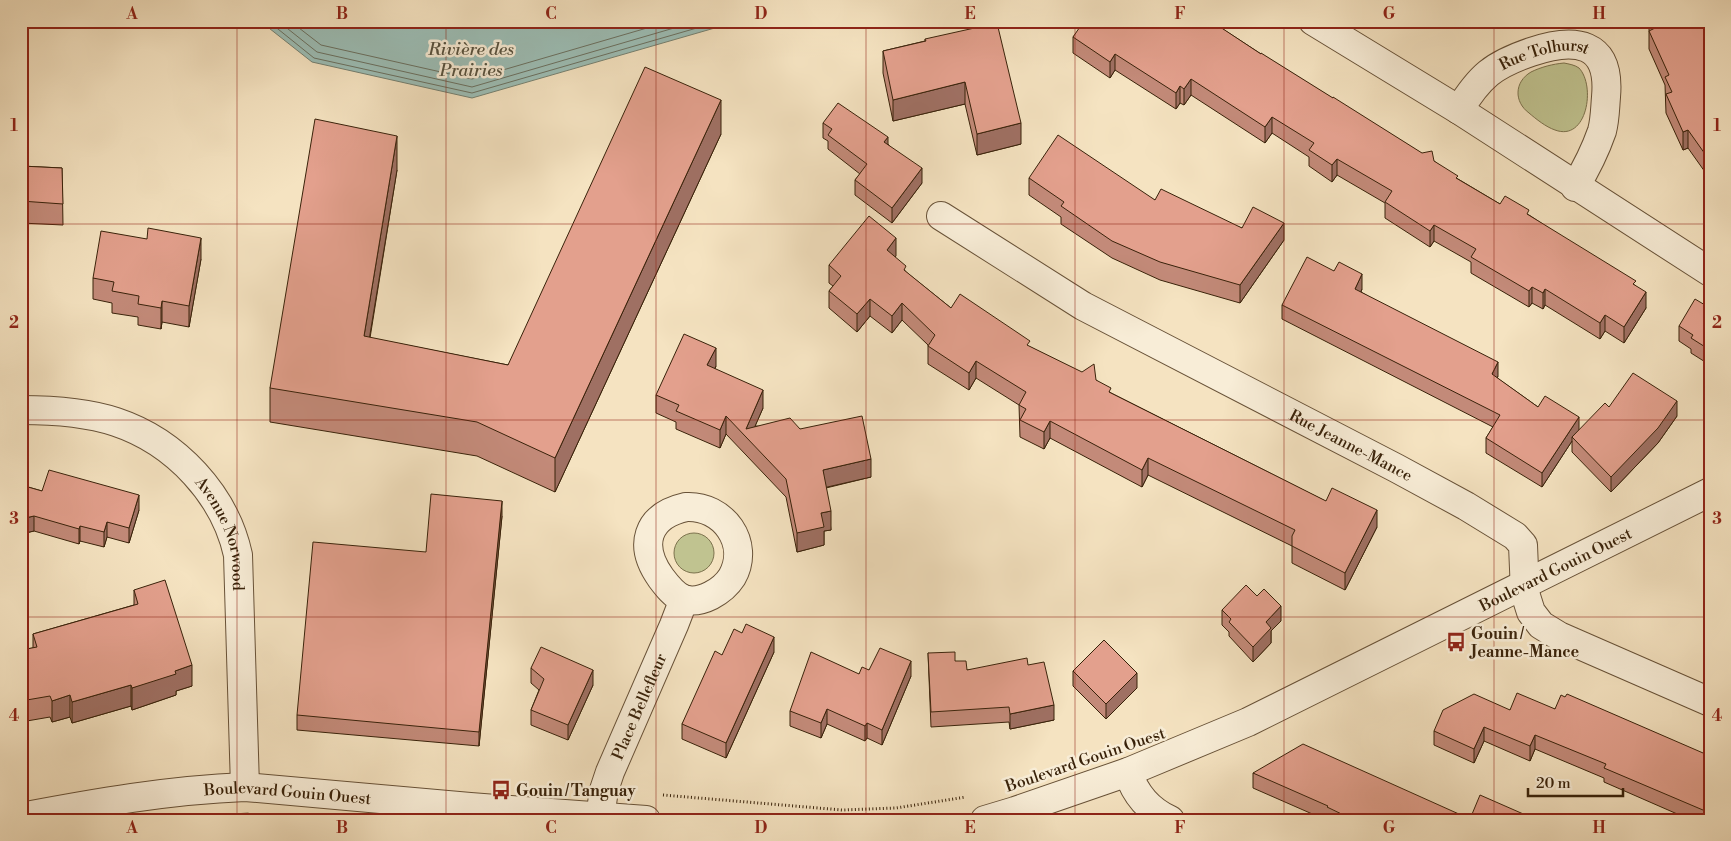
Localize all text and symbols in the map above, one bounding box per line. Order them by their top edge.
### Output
text: A [125,4,138,24]
text: B [336,4,348,24]
text: C [545,4,557,24]
text: D [755,4,768,24]
text: E [964,4,976,24]
text: F [1174,4,1186,24]
text: G [1383,4,1396,24]
text: H [1592,4,1606,24]
street label: Rue Tolhurst [1496,35,1593,75]
water label: Rivière des Prairies [427,38,514,82]
text: 1 [10,116,18,136]
text: 1 [1713,116,1721,136]
text: 2 [9,313,19,333]
text: 2 [1712,313,1722,333]
street label: Rue Jeanne-Mance [1286,405,1416,486]
street label: Avenue Norwood [190,472,248,591]
text: 3 [9,509,19,529]
text: 3 [1712,509,1722,529]
street label: Boulevard Gouin Ouest [1475,523,1636,617]
place label: Gouin / Jeanne-Mance [1469,624,1580,662]
bus stop icon: Gouin / Jeanne-Mance [1445,631,1467,653]
street label: Place Bellefleur [608,650,672,763]
text: 4 [9,706,20,726]
text: 4 [1712,706,1723,726]
street label: Boulevard Gouin Ouest [1002,723,1168,797]
scale bar [1528,766,1624,798]
text: 20 m [1536,774,1571,793]
street label: Boulevard Gouin Ouest [202,778,372,809]
bus stop icon: Gouin / Tanguay [490,779,512,801]
place label: Gouin / Tanguay [516,781,636,801]
text: A [125,818,138,838]
text: B [336,818,348,838]
text: C [545,818,557,838]
text: D [755,818,768,838]
text: E [964,818,976,838]
text: F [1174,818,1186,838]
text: G [1383,818,1396,838]
text: H [1592,818,1606,838]

